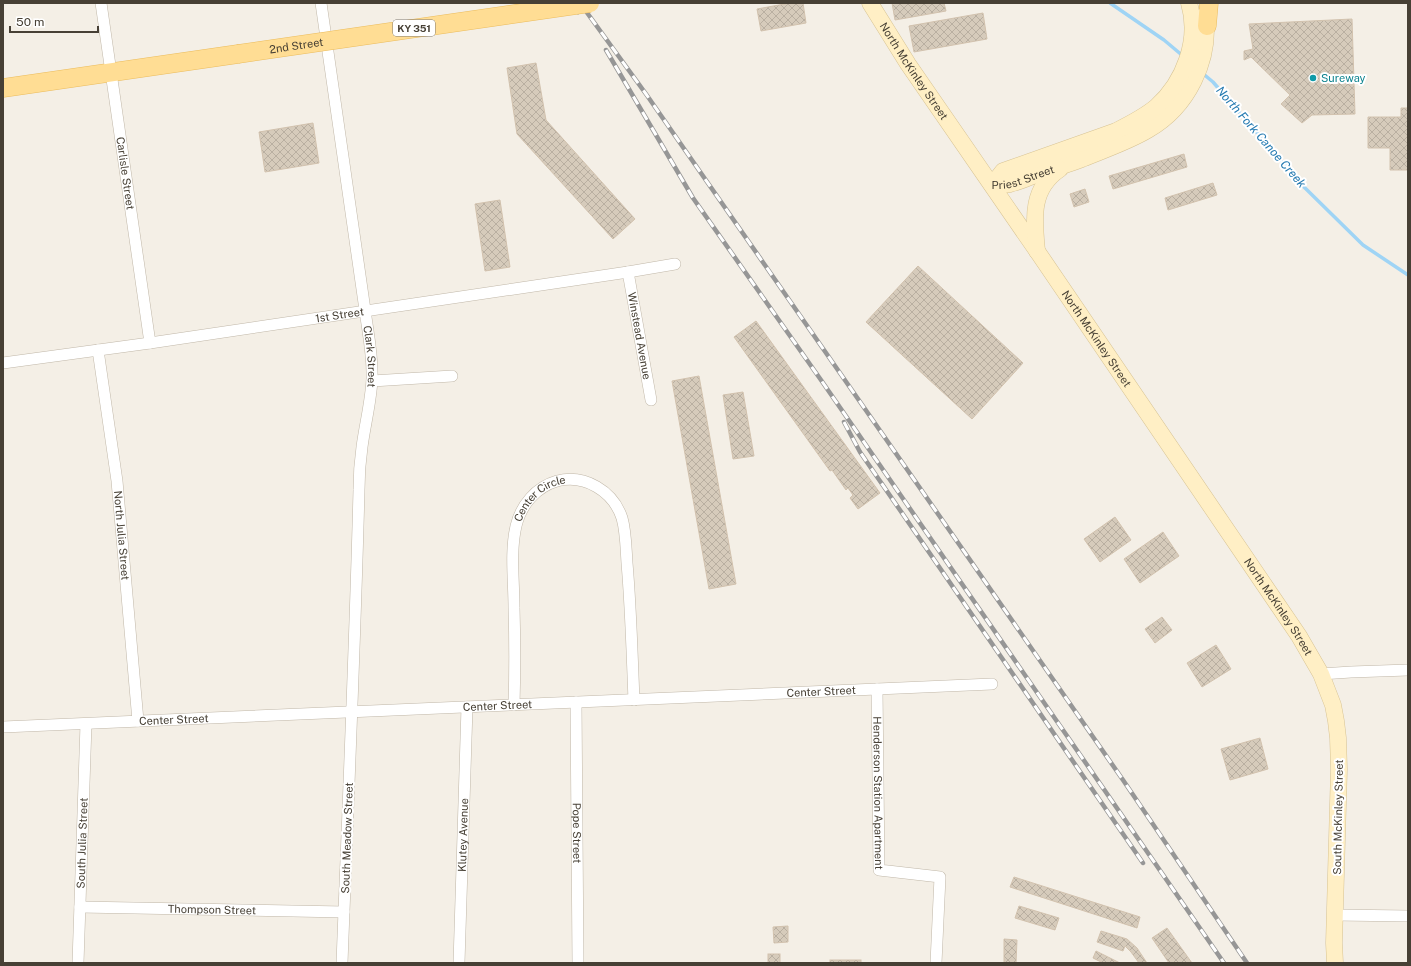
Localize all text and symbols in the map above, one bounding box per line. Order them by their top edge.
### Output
scale bar [10,8,98,34]
text: 50 m [16,15,44,29]
road number: KY 351 [393,20,435,36]
street label: North McKinley Street [878,20,951,122]
street label: 2nd Street [269,36,324,55]
place label: Sureway [1321,72,1366,84]
marker: Sureway [1308,73,1318,83]
water label: North Fork Canoe Creek [1213,83,1309,191]
street label: Carlisle Street [114,136,137,211]
street label: Priest Street [992,163,1056,191]
street label: North McKinley Street [1060,288,1134,389]
street label: Winstead Avenue [626,291,653,381]
street label: 1st Street [314,305,365,324]
street label: Clark Street [361,325,378,388]
street label: Center Circle [512,474,566,523]
street label: North Julia Street [112,490,132,581]
street label: North McKinley Street [1242,556,1315,657]
street label: Center Street [786,684,856,699]
street label: Center Street [463,698,532,713]
street label: Center Street [139,712,209,727]
street label: Henderson Station Apartment [871,716,885,870]
street label: South McKinley Street [1331,759,1345,875]
street label: South Meadow Street [339,782,355,894]
street label: South Julia Street [74,797,90,889]
street label: Klutey Avenue [456,798,470,872]
street label: Pope Street [571,803,583,863]
street label: Thompson Street [168,903,256,916]

